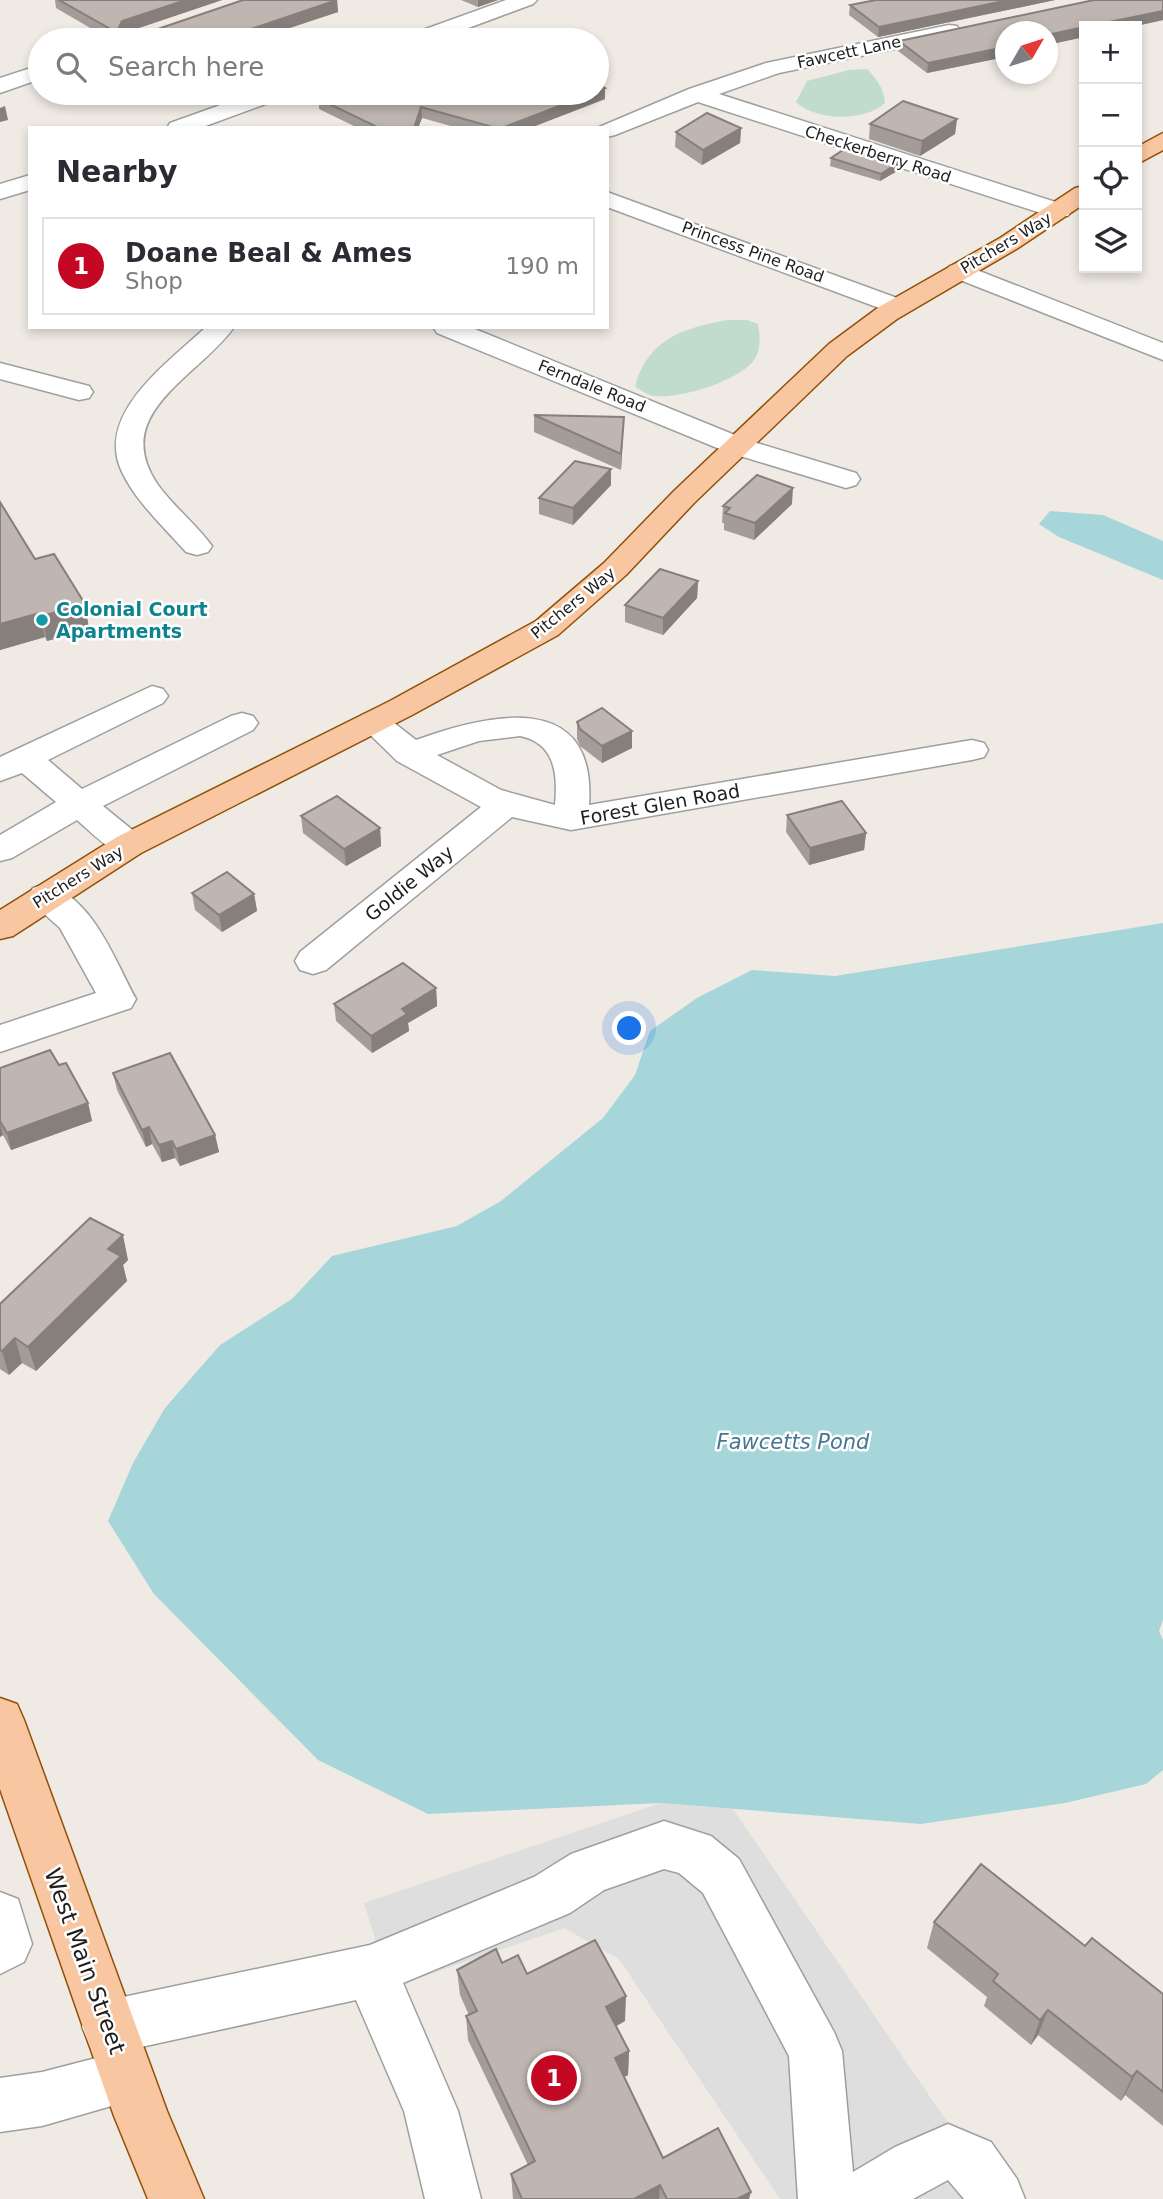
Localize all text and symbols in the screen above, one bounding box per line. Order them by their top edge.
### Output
north arrow [995,21,1058,84]
map controls [1079,21,1142,273]
button: + [1079,21,1142,84]
search box [28,28,609,105]
street label: Fawcett Lane [795,32,903,72]
icon: search [52,48,90,86]
text: Search here [108,52,264,82]
button: − [1079,84,1142,147]
street label: Checkerberry Road [802,121,954,187]
button: locate [1079,147,1142,210]
text: Nearby [56,154,178,189]
street label: Pitchers Way [957,208,1055,278]
button: layers [1079,210,1142,273]
street label: Princess Pine Road [679,217,827,287]
text: Doane Beal & Ames [125,238,412,268]
text: 1 [73,253,89,279]
text: 190 m [505,253,579,279]
text: Shop [125,268,183,294]
street label: Ferndale Road [536,356,648,416]
street label: Pitchers Way [527,563,619,643]
place label: Colonial Court Apartments [56,598,208,642]
marker: Colonial Court Apartments [34,612,50,628]
street label: Forest Glen Road [578,779,742,829]
street label: Goldie Way [360,841,458,925]
street label: Pitchers Way [29,842,127,912]
your location [612,1011,646,1045]
water label: Fawcetts Pond [717,1430,870,1454]
street label: West Main Street [39,1864,131,2058]
pin: 1 [531,2052,577,2104]

